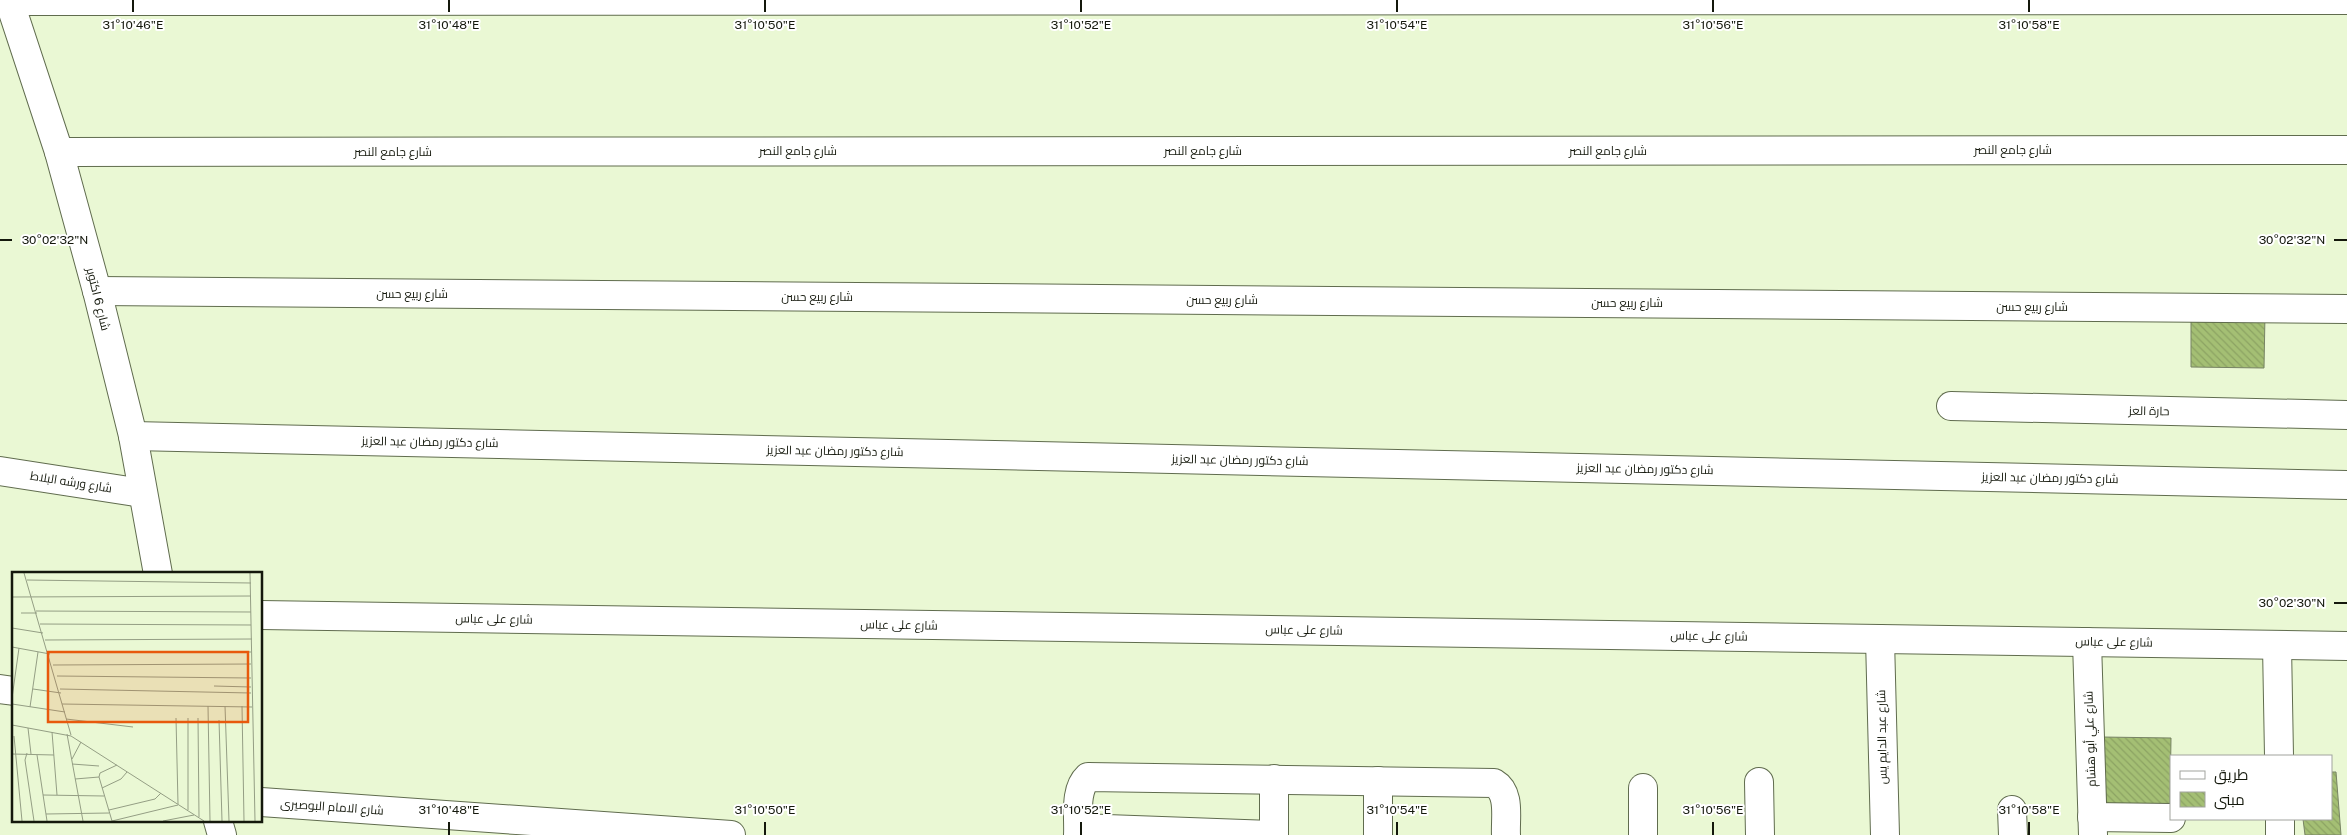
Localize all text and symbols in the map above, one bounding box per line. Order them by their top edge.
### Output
text: 31°10'46"E [103,18,163,32]
text: 31°10'48"E [418,18,480,32]
text: 31°10'50"E [735,18,795,32]
text: 31°10'52"E [1051,18,1111,32]
text: 31°10'54"E [1367,18,1428,32]
text: 31°10'56"E [1683,18,1743,32]
text: 31°10'58"E [1998,18,2060,32]
street label: شارع جامع النصر [1973,143,2052,158]
street label: شارع جامع النصر [758,144,837,159]
street label: شارع جامع النصر [1163,144,1242,159]
street label: شارع جامع النصر [1568,144,1647,159]
street label: شارع جامع النصر [353,145,432,160]
text: 30°02'32"N [22,233,88,247]
text: 30°02'32"N [2259,233,2325,247]
street label: شارع 6 اكتوبر [82,265,113,332]
street label: شارع ربيع حسن [376,287,448,302]
street label: شارع ربيع حسن [781,290,853,305]
street label: شارع ربيع حسن [1186,293,1258,308]
street label: شارع ربيع حسن [1591,296,1663,311]
street label: شارع ربيع حسن [1996,300,2068,315]
street label: حارة العز [2127,404,2170,418]
street label: شارع دكتور رمضان عبد العزيز [360,434,499,451]
street label: شارع دكتور رمضان عبد العزيز [765,443,904,460]
street label: شارع دكتور رمضان عبد العزيز [1170,452,1309,469]
street label: شارع دكتور رمضان عبد العزيز [1575,461,1714,478]
street label: شارع ورشه البلاط [29,469,113,496]
street label: شارع دكتور رمضان عبد العزيز [1980,470,2119,487]
inset map [12,572,262,822]
text: 30°02'30"N [2259,596,2325,610]
street label: شارع على عباس [455,611,533,628]
street label: شارع على عباس [860,617,938,634]
street label: شارع على عباس [1265,622,1343,639]
street label: شارع على عباس [1670,628,1748,645]
street label: شارع على عباس [2075,634,2153,651]
street label: شارع عبد الدايم يس [1874,690,1891,784]
street label: شارع علي أبو هشام [2080,691,2102,787]
legend [2170,755,2332,820]
text: طريق [2214,766,2248,785]
text: مبنى [2214,791,2245,810]
street label: شارع الامام البوصيرى [280,796,384,819]
text: 31°10'48"E [418,803,480,817]
text: 31°10'50"E [735,803,795,817]
text: 31°10'52"E [1051,803,1111,817]
text: 31°10'54"E [1367,803,1428,817]
text: 31°10'56"E [1683,803,1743,817]
text: 31°10'58"E [1998,803,2060,817]

